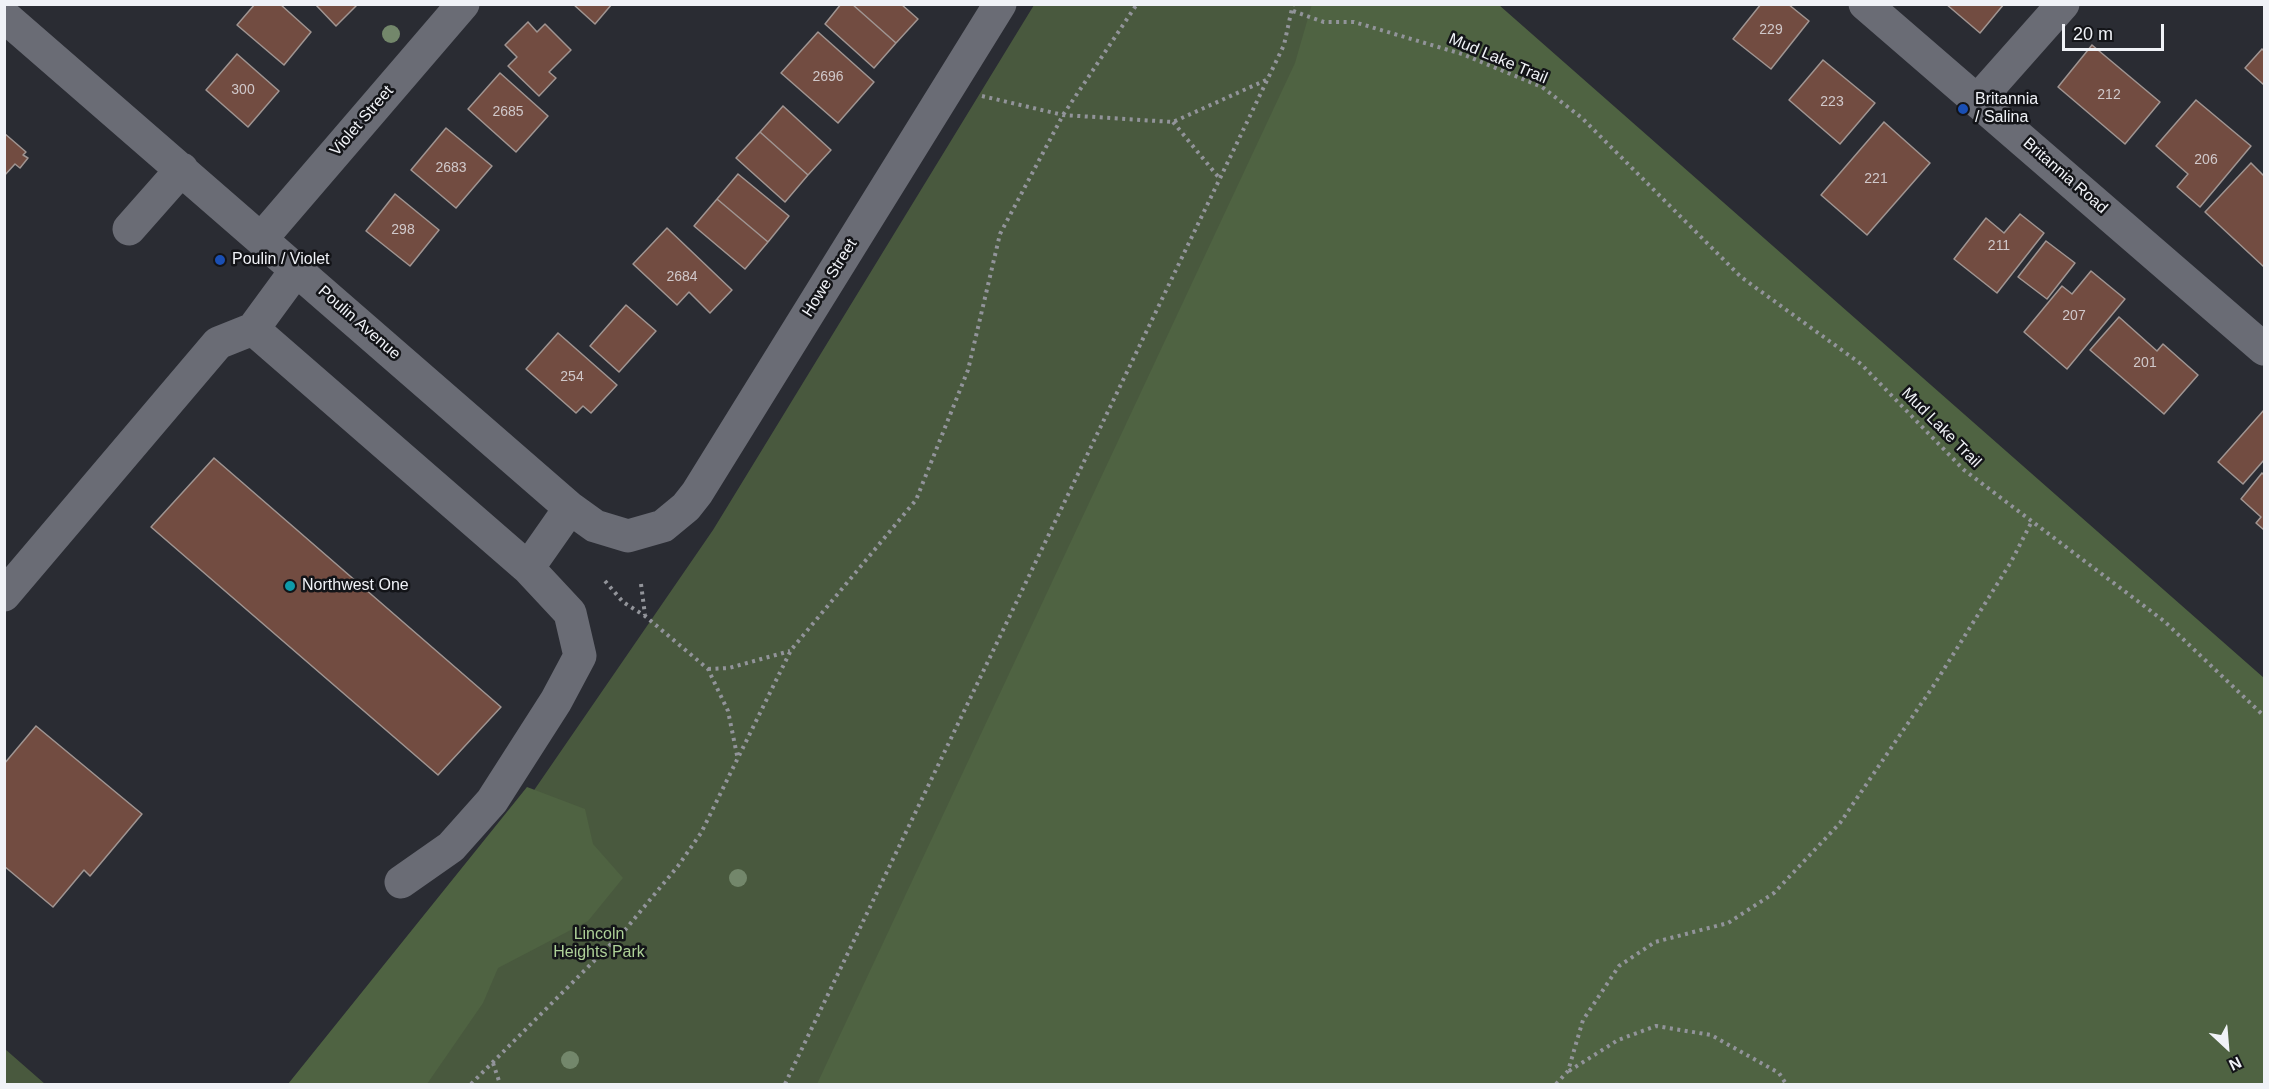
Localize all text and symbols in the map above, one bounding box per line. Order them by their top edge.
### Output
scale bar [2065,12,2167,50]
house number: 229 [1759,22,1783,38]
text: 20 m [2073,24,2113,44]
street label: Mud Lake Trail [1446,30,1550,88]
house number: 2696 [812,69,844,85]
house number: 300 [231,82,255,98]
street label: Violet Street [326,82,398,160]
house number: 212 [2097,87,2121,103]
place label: Britannia / Salina [1975,90,2038,128]
house number: 223 [1820,94,1844,110]
marker: Britannia / Salina [1956,102,1970,116]
house number: 2685 [492,104,524,120]
street label: Britannia Road [2019,134,2111,218]
house number: 206 [2194,152,2218,168]
house number: 2683 [435,160,467,176]
house number: 221 [1864,171,1888,187]
house number: 298 [391,222,415,238]
street label: Howe Street [799,236,861,320]
house number: 211 [1988,238,2010,254]
place label: Poulin / Violet [232,250,330,270]
marker: Poulin / Violet [213,253,227,267]
house number: 2684 [666,269,698,285]
street label: Poulin Avenue [314,282,404,364]
house number: 207 [2062,308,2086,324]
house number: 201 [2133,355,2157,371]
house number: 254 [560,369,584,385]
street label: Mud Lake Trail [1897,384,1985,472]
place label: Northwest One [302,576,409,596]
marker: Northwest One [283,579,297,593]
park label: Lincoln Heights Park [553,925,645,963]
north arrow [2197,1017,2257,1077]
text: N [2226,1053,2244,1074]

